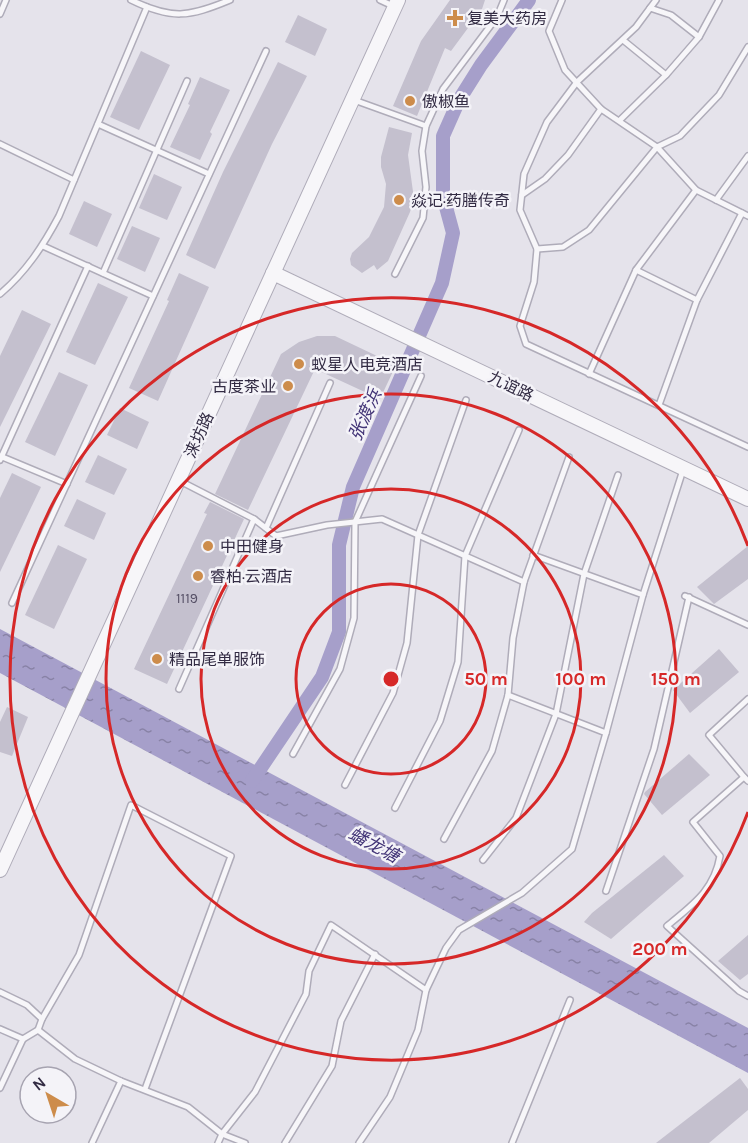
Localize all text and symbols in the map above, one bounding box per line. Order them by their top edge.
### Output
place label: 复美大药房 [467,9,547,28]
marker: 复美大药房 [448,11,462,25]
place label: 傲椒鱼 [422,92,470,111]
marker: 傲椒鱼 [403,94,417,108]
place label: 焱记·药膳传奇 [411,191,510,210]
marker: 焱记·药膳传奇 [392,193,406,207]
place label: 蚁星人电竞酒店 [311,355,423,374]
marker: 蚁星人电竞酒店 [292,357,306,371]
street label: 九谊路 [485,367,537,405]
place label: 古度茶业 [212,377,276,396]
marker: 古度茶业 [281,379,295,393]
water label: 张渡浜 [344,384,387,444]
street label: 涞坊路 [181,409,217,461]
place label: 中田健身 [220,537,284,556]
marker: 中田健身 [201,539,215,553]
place label: 睿柏·云酒店 [210,567,293,586]
marker: 睿柏·云酒店 [191,569,205,583]
house number: 1119 [176,590,198,607]
place label: 精品尾单服饰 [169,650,265,669]
marker: 精品尾单服饰 [150,652,164,666]
text: 50 m [464,668,508,690]
text: 100 m [556,668,606,690]
text: 150 m [651,668,701,690]
centre of rings [381,669,401,689]
water label: 蟠龙塘 [345,823,406,869]
text: 200 m [632,938,688,960]
north arrow [18,1065,78,1125]
text: N [28,1073,49,1095]

